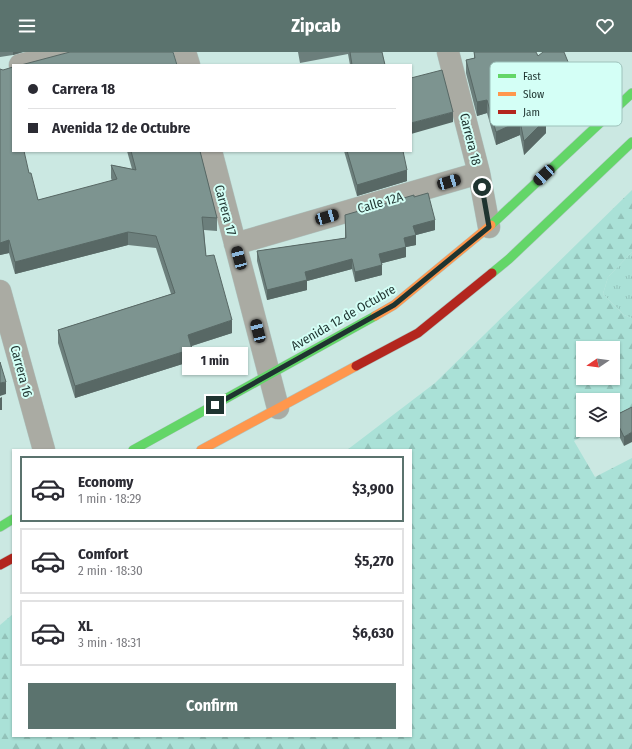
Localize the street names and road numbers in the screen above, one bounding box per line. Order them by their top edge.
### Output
street label: Carrera 18 [457,112,484,167]
street label: Carrera 17 [212,183,239,237]
street label: Calle 12A [356,189,405,216]
street label: Avenida 12 de Octubre [288,281,398,353]
street label: Carrera 16 [7,344,36,399]

